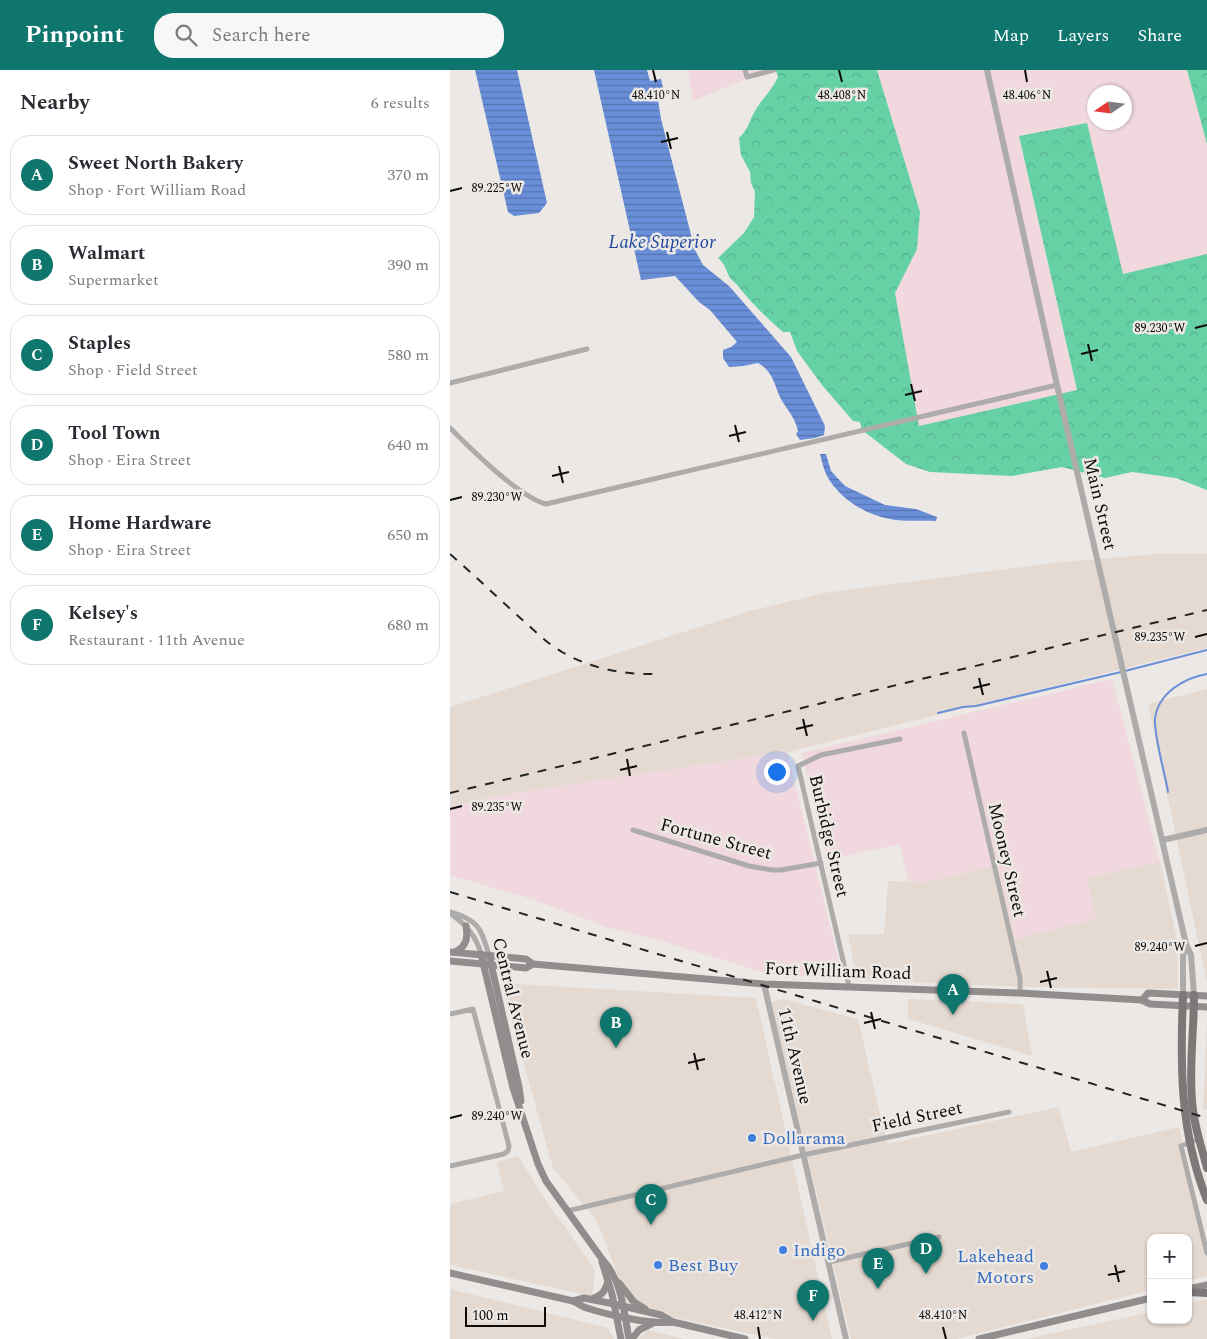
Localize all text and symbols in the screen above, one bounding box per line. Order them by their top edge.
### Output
search box [154,13,504,58]
text: Pinpoint [25,17,124,53]
icon: search [172,21,200,49]
text: Search here [212,21,310,50]
text: Map [993,22,1029,49]
text: Layers [1057,22,1109,49]
text: Share [1137,22,1182,49]
north arrow [1087,85,1132,130]
text: 48.410°N [632,86,680,105]
text: 48.408°N [818,86,866,105]
text: 48.406°N [1003,86,1051,105]
text: Nearby [20,87,90,119]
text: 6 results [371,91,430,115]
text: Sweet North Bakery [68,149,243,178]
text: A [31,163,43,187]
text: 370 m [387,163,429,187]
text: Shop · Fort William Road [68,178,246,202]
text: 89.225°W [472,179,523,198]
water label: Lake Superior [608,228,716,257]
text: Walmart [68,239,145,268]
text: B [31,253,43,277]
text: 390 m [387,253,429,277]
text: Supermarket [68,268,159,292]
text: 89.230°W [1135,319,1186,338]
text: Staples [68,329,131,358]
text: C [31,343,43,367]
text: 580 m [387,343,429,367]
text: Shop · Field Street [68,358,198,382]
text: Tool Town [68,419,160,448]
text: D [31,433,43,457]
text: 640 m [387,433,429,457]
text: Shop · Eira Street [68,448,191,472]
street label: Main Street [1076,455,1124,553]
text: 89.230°W [472,488,523,507]
text: Home Hardware [68,509,212,538]
text: E [32,523,42,547]
text: 650 m [387,523,429,547]
text: Shop · Eira Street [68,538,191,562]
text: Kelsey's [68,599,138,628]
text: F [32,613,42,637]
text: 680 m [387,613,429,637]
text: Restaurant · 11th Avenue [68,628,245,652]
text: 89.235°W [1135,628,1186,647]
your location [764,759,790,785]
street label: Burbidge Street [802,772,856,900]
text: 89.235°W [472,798,523,817]
street label: Mooney Street [981,800,1033,920]
street label: Fortune Street [657,811,775,867]
street label: Central Avenue [485,935,541,1061]
text: 89.240°W [1135,938,1186,957]
street label: Fort William Road [764,955,912,987]
pin: A [937,974,969,1015]
street label: 11th Avenue [771,1005,819,1107]
pin: B [600,1007,632,1048]
street label: Field Street [869,1094,965,1140]
text: 89.240°W [472,1107,523,1126]
place label: Dollarama [762,1125,846,1152]
marker: Dollarama [746,1132,758,1144]
pin: C [635,1184,667,1225]
pin: D [910,1233,942,1274]
map controls [1147,1234,1192,1324]
button: + [1147,1234,1192,1279]
place label: Indigo [793,1237,846,1264]
place label: Lakehead Motors [957,1243,1034,1291]
marker: Indigo [777,1244,789,1256]
pin: E [862,1248,894,1289]
place label: Best Buy [668,1252,739,1279]
marker: Best Buy [652,1259,664,1271]
marker: Lakehead Motors [1038,1260,1050,1272]
button: − [1147,1279,1192,1324]
pin: F [797,1280,829,1321]
scale bar [465,1304,546,1327]
text: 100 m [472,1305,509,1326]
text: 48.412°N [734,1306,782,1325]
text: 48.410°N [919,1306,967,1325]

